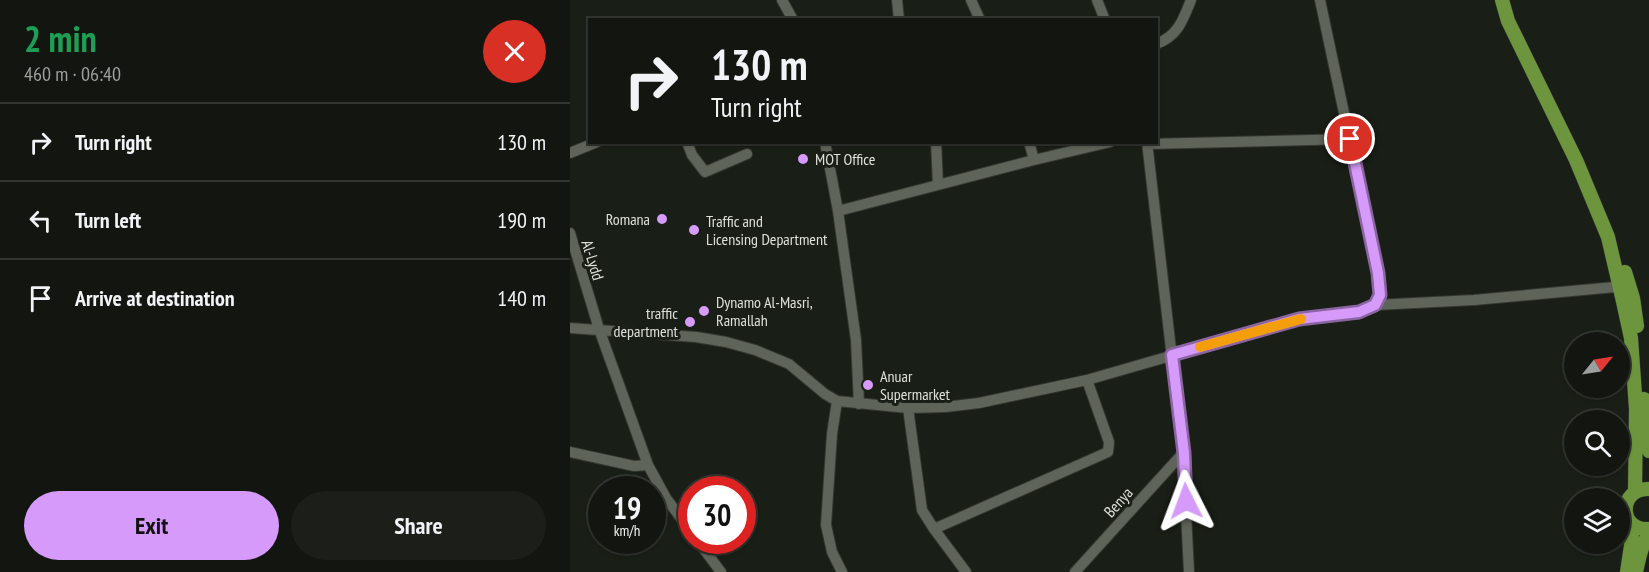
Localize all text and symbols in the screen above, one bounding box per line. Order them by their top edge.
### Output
text: 2 min [24,15,97,62]
button: close [483,20,546,83]
text: 130 m [711,37,808,92]
icon: right [612,42,690,120]
text: 460 m · 06:40 [24,61,121,87]
text: Turn right [711,90,802,124]
pin [1324,113,1375,164]
icon: arrive [1333,122,1366,155]
icon: right [24,126,57,159]
text: Turn right [75,128,152,156]
text: 130 m [497,128,546,156]
place label: MOT Office [815,149,875,169]
marker: MOT Office [796,152,810,166]
icon: left [24,204,57,237]
text: Turn left [75,206,141,234]
text: 190 m [497,206,546,234]
place label: Romana [606,209,650,229]
place label: Traffic and Licensing Department [706,211,828,249]
marker: Romana [655,212,669,226]
marker: Traffic and Licensing Department [687,223,701,237]
street label: Al-Lydd [577,237,609,283]
icon: arrive [24,282,57,315]
text: Arrive at destination [75,284,235,312]
text: 140 m [497,284,546,312]
place label: Dynamo Al-Masri, Ramallah [716,292,813,330]
place label: traffic department [613,303,679,341]
marker: Dynamo Al-Masri, Ramallah [697,304,711,318]
marker: traffic department [683,315,697,329]
north arrow [1564,332,1630,398]
map controls [1564,332,1630,554]
place label: Anuar Supermarket [880,366,951,404]
marker: Anuar Supermarket [861,378,875,392]
button: search [1564,410,1630,476]
position arrow [1154,469,1218,533]
speed limit sign: 30 [678,476,756,554]
street label: Benya [1099,483,1137,521]
text: 19 [613,488,641,527]
button: layers [1564,488,1630,554]
button: Exit [24,491,279,560]
button: Share [291,491,546,560]
text: km/h [614,521,640,540]

